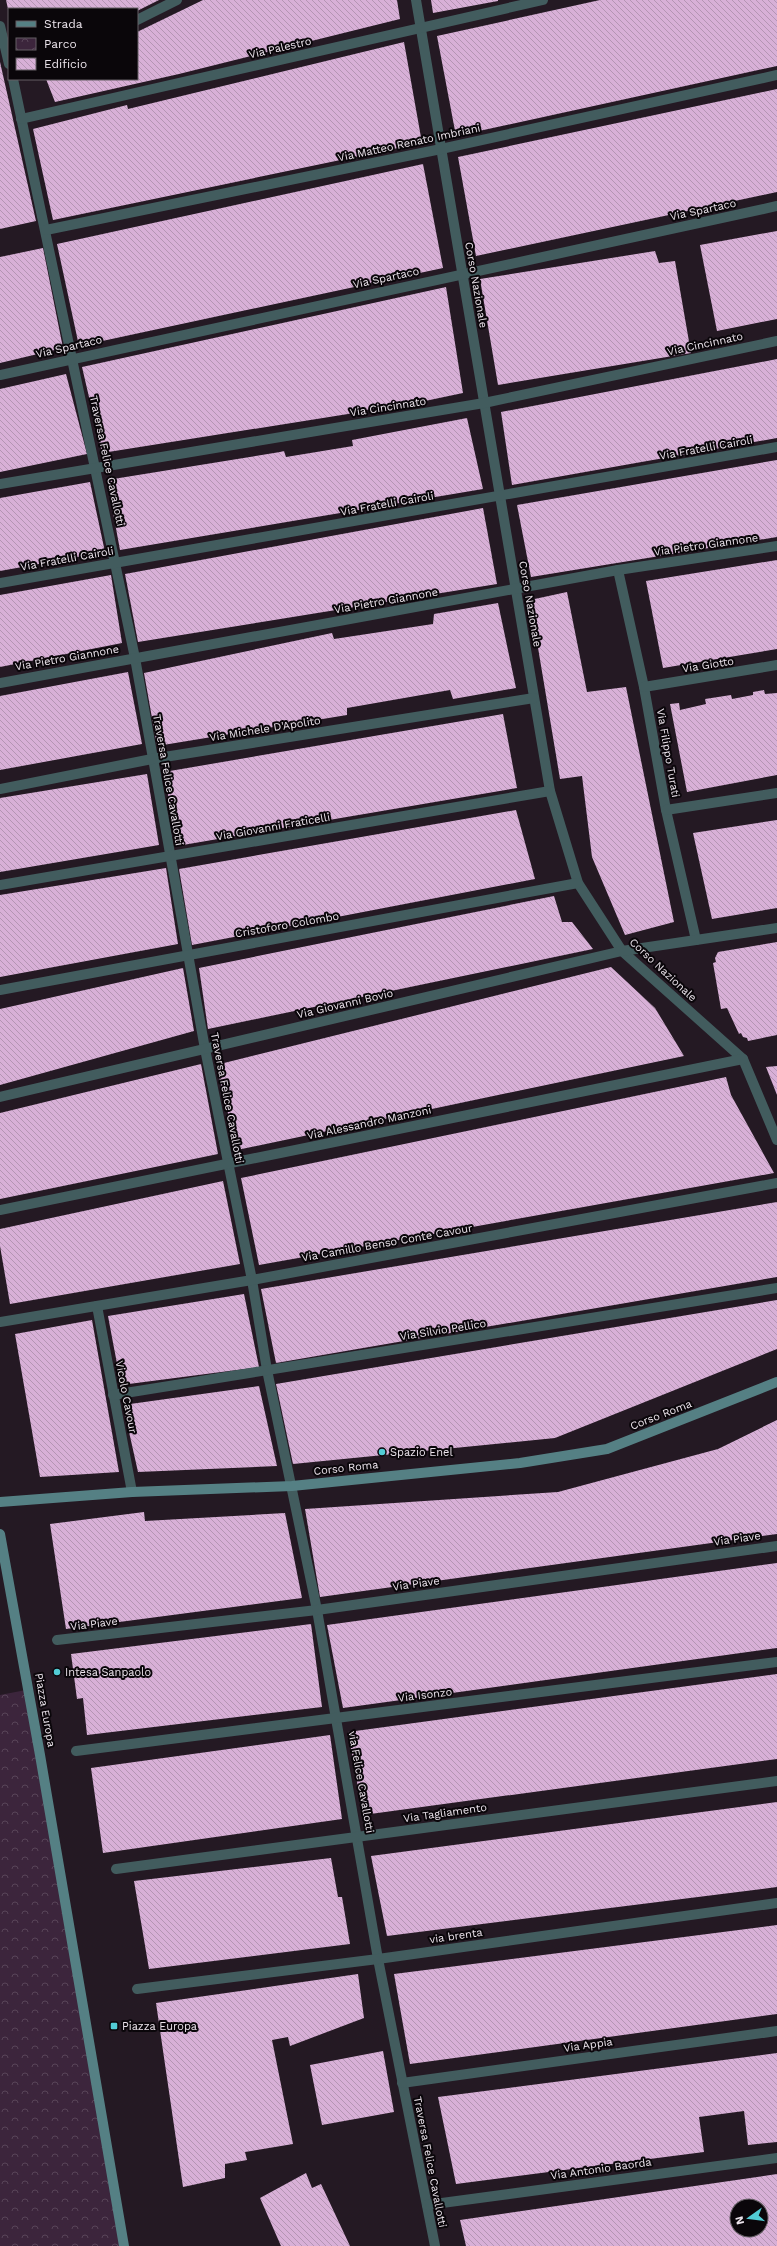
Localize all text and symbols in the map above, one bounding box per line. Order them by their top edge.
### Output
legend [8,8,138,80]
text: Strada [44,17,83,31]
street label: Via Palestro [247,34,313,62]
text: Parco [44,37,77,51]
text: Edificio [44,57,87,71]
street label: Via Matteo Renato Imbriani [336,121,482,164]
street label: Via Spartaco [669,197,737,223]
street label: Corso Nazionale [462,241,490,329]
street label: Via Spartaco [352,265,420,291]
street label: Via Cincinnato [666,330,744,358]
street label: Via Spartaco [35,333,103,361]
street label: Traversa Felice Cavallotti [87,395,127,528]
street label: Via Cincinnato [349,395,427,419]
street label: Via Fratelli Cairoli [658,433,754,463]
street label: Via Fratelli Cairoli [339,489,435,519]
street label: Via Pietro Giannone [653,531,759,559]
street label: Via Fratelli Cairoli [19,544,115,574]
street label: Corso Nazionale [516,560,544,648]
street label: Via Pietro Giannone [333,585,439,617]
street label: Via Pietro Giannone [14,642,120,674]
street label: Via Giotto [681,654,735,676]
street label: Via Filippo Turati [654,707,682,799]
street label: Traversa Felice Cavallotti [150,713,186,847]
street label: Via Michele D'Apolito [208,714,322,744]
street label: Via Giovanni Fraticelli [215,811,331,843]
street label: Cristoforo Colombo [234,909,340,941]
street label: Corso Nazionale [627,936,699,1004]
street label: Via Giovanni Bovio [296,987,394,1021]
street label: Traversa Felice Cavallotti [208,1031,246,1165]
street label: Via Alessandro Manzoni [306,1103,433,1143]
street label: Via Camillo Benso Conte Cavour [301,1221,474,1264]
street label: Via Silvio Pellico [399,1317,487,1343]
street label: Vicolo Cavour [113,1360,140,1435]
street label: Corso Roma [628,1397,694,1433]
place label: Spazio Enel [390,1446,453,1459]
marker: Spazio Enel [377,1447,387,1457]
street label: Corso Roma [313,1458,379,1478]
street label: Via Piave [713,1529,761,1549]
street label: Via Piave [392,1574,440,1594]
street label: Via Piave [70,1615,118,1633]
place label: Intesa Sanpaolo [65,1666,151,1679]
marker: Intesa Sanpaolo [52,1667,62,1677]
street label: Piazza Europa [32,1672,58,1748]
street label: Via Isonzo [397,1685,453,1705]
street label: via Felice Cavallotti [346,1730,376,1834]
street label: Via Tagliamento [402,1801,488,1825]
street label: via brenta [429,1926,483,1946]
place label: Piazza Europa [122,2020,197,2033]
marker: Piazza Europa [109,2021,119,2031]
street label: Via Appia [563,2035,613,2055]
street label: Traversa Felice Cavallotti [411,2095,449,2229]
street label: Via Antonio Baorda [550,2155,652,2183]
north arrow [729,2198,769,2238]
text: N [732,2215,747,2226]

